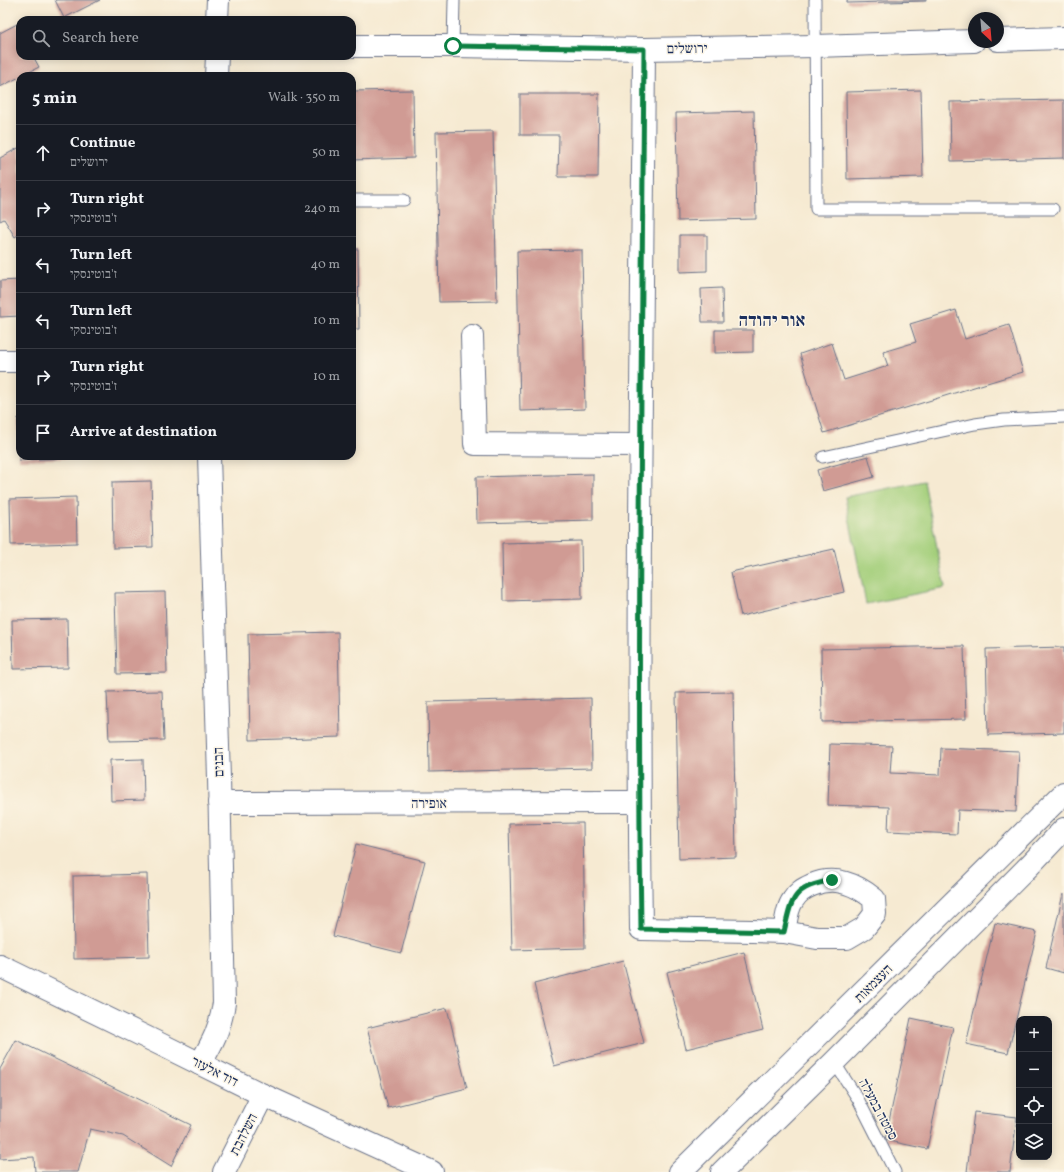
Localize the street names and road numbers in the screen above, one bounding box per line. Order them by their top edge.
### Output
street label: ירושלים [666,40,708,59]
street label: הבנים [209,747,230,777]
street label: אופירה [411,795,447,814]
street label: העצמאות [851,961,898,1008]
street label: דוד אלעזר [188,1052,241,1092]
street label: סמטה במעלה [853,1075,902,1144]
street label: השלהבת [226,1110,263,1159]

